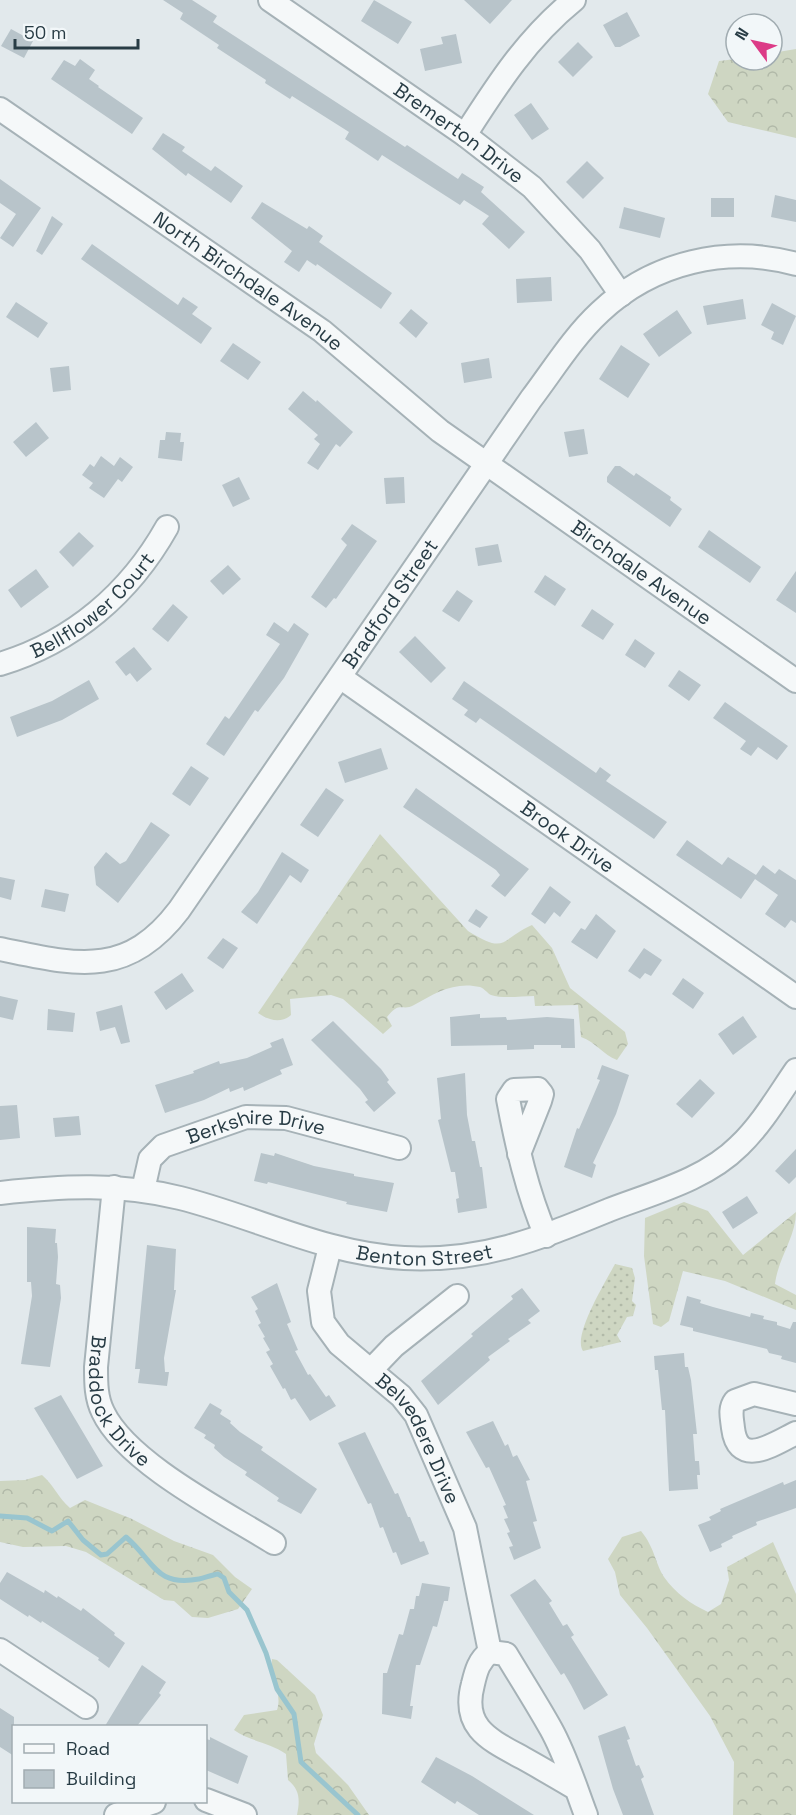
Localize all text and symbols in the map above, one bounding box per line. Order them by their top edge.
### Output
scale bar [15,12,138,50]
north arrow [724,12,784,72]
text: 50 m [24,21,66,44]
text: N [730,24,754,44]
street label: Bremerton Drive [389,77,529,189]
street label: North Birchdale Avenue [148,206,349,356]
street label: Birchdale Avenue [566,514,717,631]
street label: Bradford Street [336,534,444,673]
street label: Bellflower Court [26,547,160,664]
street label: Brook Drive [515,795,620,879]
street label: Berkshire Drive [183,1104,328,1150]
street label: Benton Street [354,1238,495,1271]
street label: Braddock Drive [83,1334,156,1472]
street label: Belvedere Drive [370,1367,466,1508]
legend [12,1725,207,1803]
text: Road [66,1737,110,1760]
text: Building [66,1767,136,1790]

